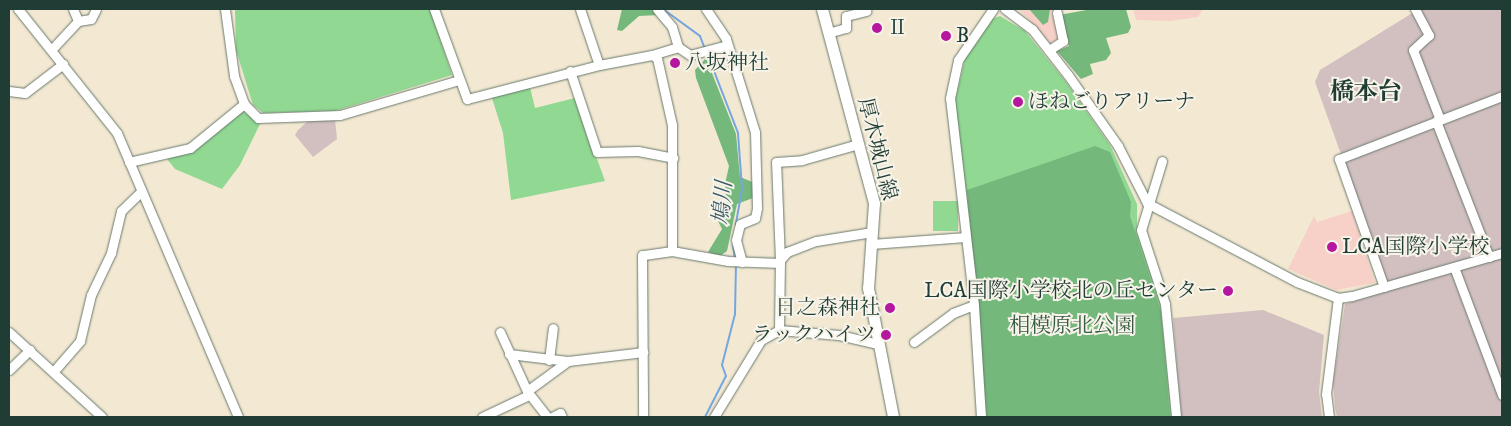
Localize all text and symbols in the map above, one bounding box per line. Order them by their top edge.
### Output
place label: Ⅱ [887,15,908,41]
marker: Ⅱ [871,22,883,34]
place label: B [956,23,969,49]
marker: B [940,30,952,42]
place label: 八坂神社 [685,50,769,76]
marker: 八坂神社 [669,57,681,69]
district label: 橋本台 [1330,79,1402,107]
place label: ほねごりアリーナ [1028,89,1196,115]
street label: 厚木城山線 [852,95,902,203]
marker: ほねごりアリーナ [1012,96,1024,108]
water label: 鳩川 [708,180,738,226]
place label: LCA国際小学校 [1342,234,1489,260]
marker: LCA国際小学校 [1326,241,1338,253]
place label: LCA国際小学校北の丘センター [924,278,1218,304]
marker: LCA国際小学校北の丘センター [1222,285,1234,297]
place label: 日之森神社 [775,295,880,321]
marker: 日之森神社 [884,302,896,314]
park label: 相模原北公園 [1009,313,1135,339]
place label: ラックハイツ [750,322,876,348]
marker: ラックハイツ [880,329,892,341]

